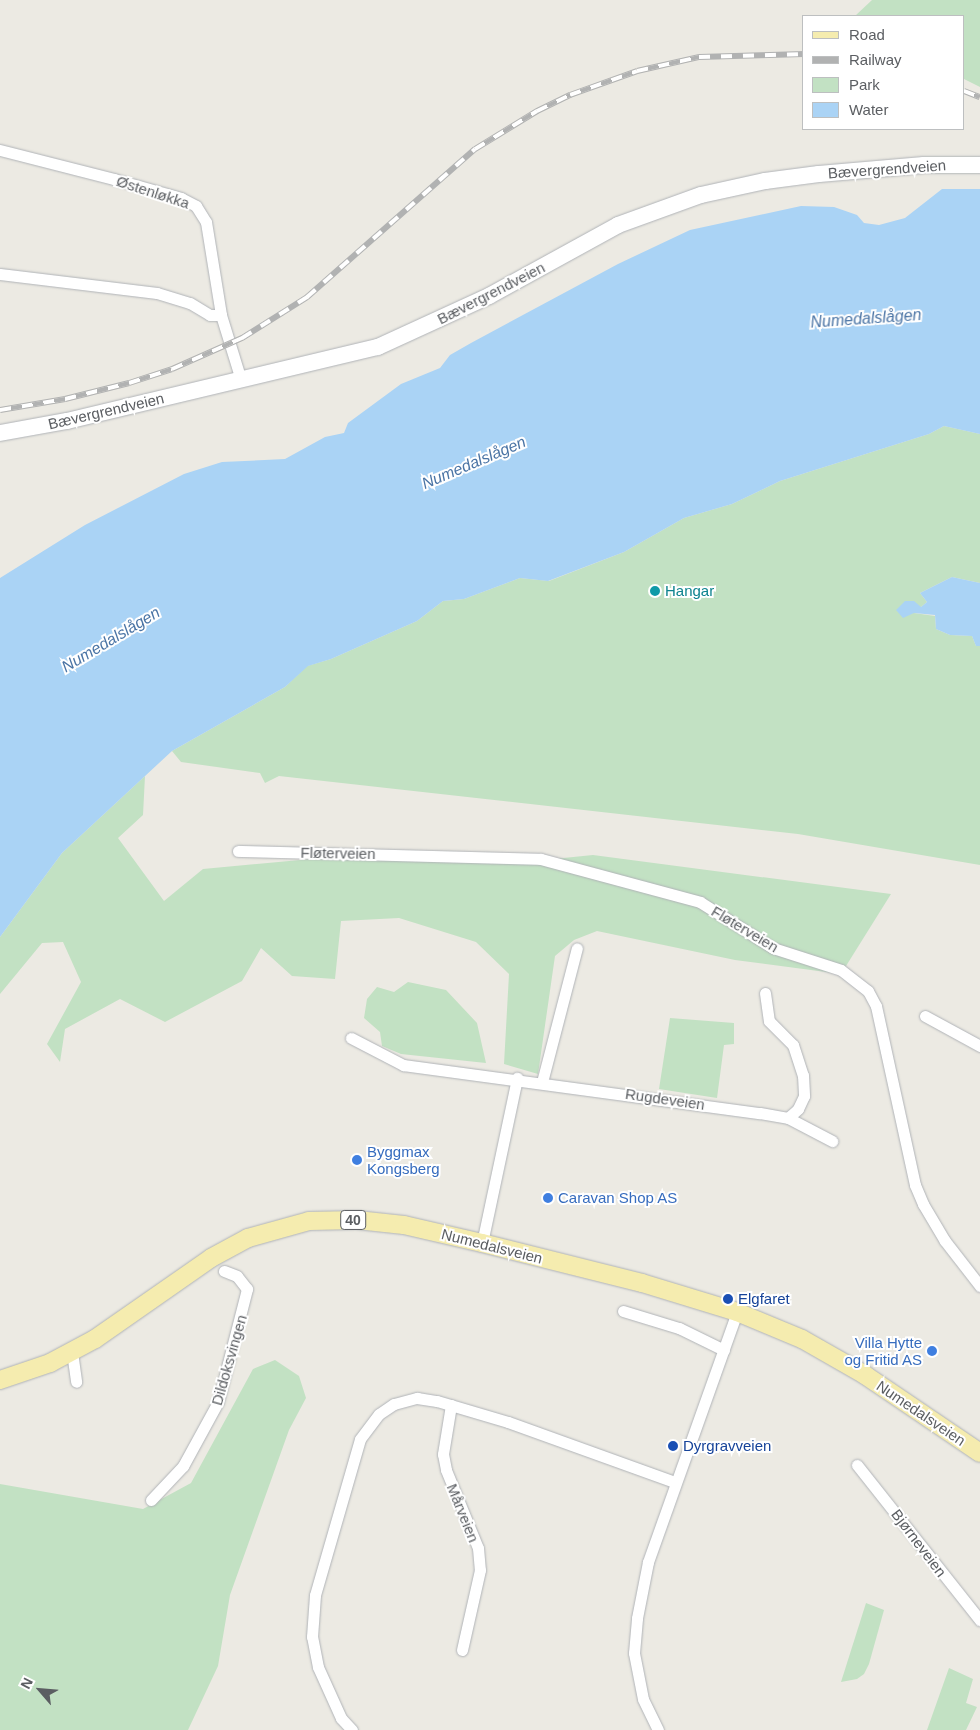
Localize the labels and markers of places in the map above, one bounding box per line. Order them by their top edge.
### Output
place label: Hangar [665,582,714,600]
marker: Hangar [649,585,661,597]
place label: Byggmax Kongsberg [367,1142,440,1177]
marker: Byggmax Kongsberg [351,1154,363,1166]
place label: Caravan Shop AS [558,1189,678,1207]
marker: Caravan Shop AS [542,1192,554,1204]
place label: Elgfaret [738,1290,790,1308]
marker: Elgfaret [722,1293,734,1305]
place label: Villa Hytte og Fritid AS [844,1333,922,1368]
marker: Villa Hytte og Fritid AS [926,1345,938,1357]
place label: Dyrgravveien [683,1437,771,1455]
marker: Dyrgravveien [667,1440,679,1452]

